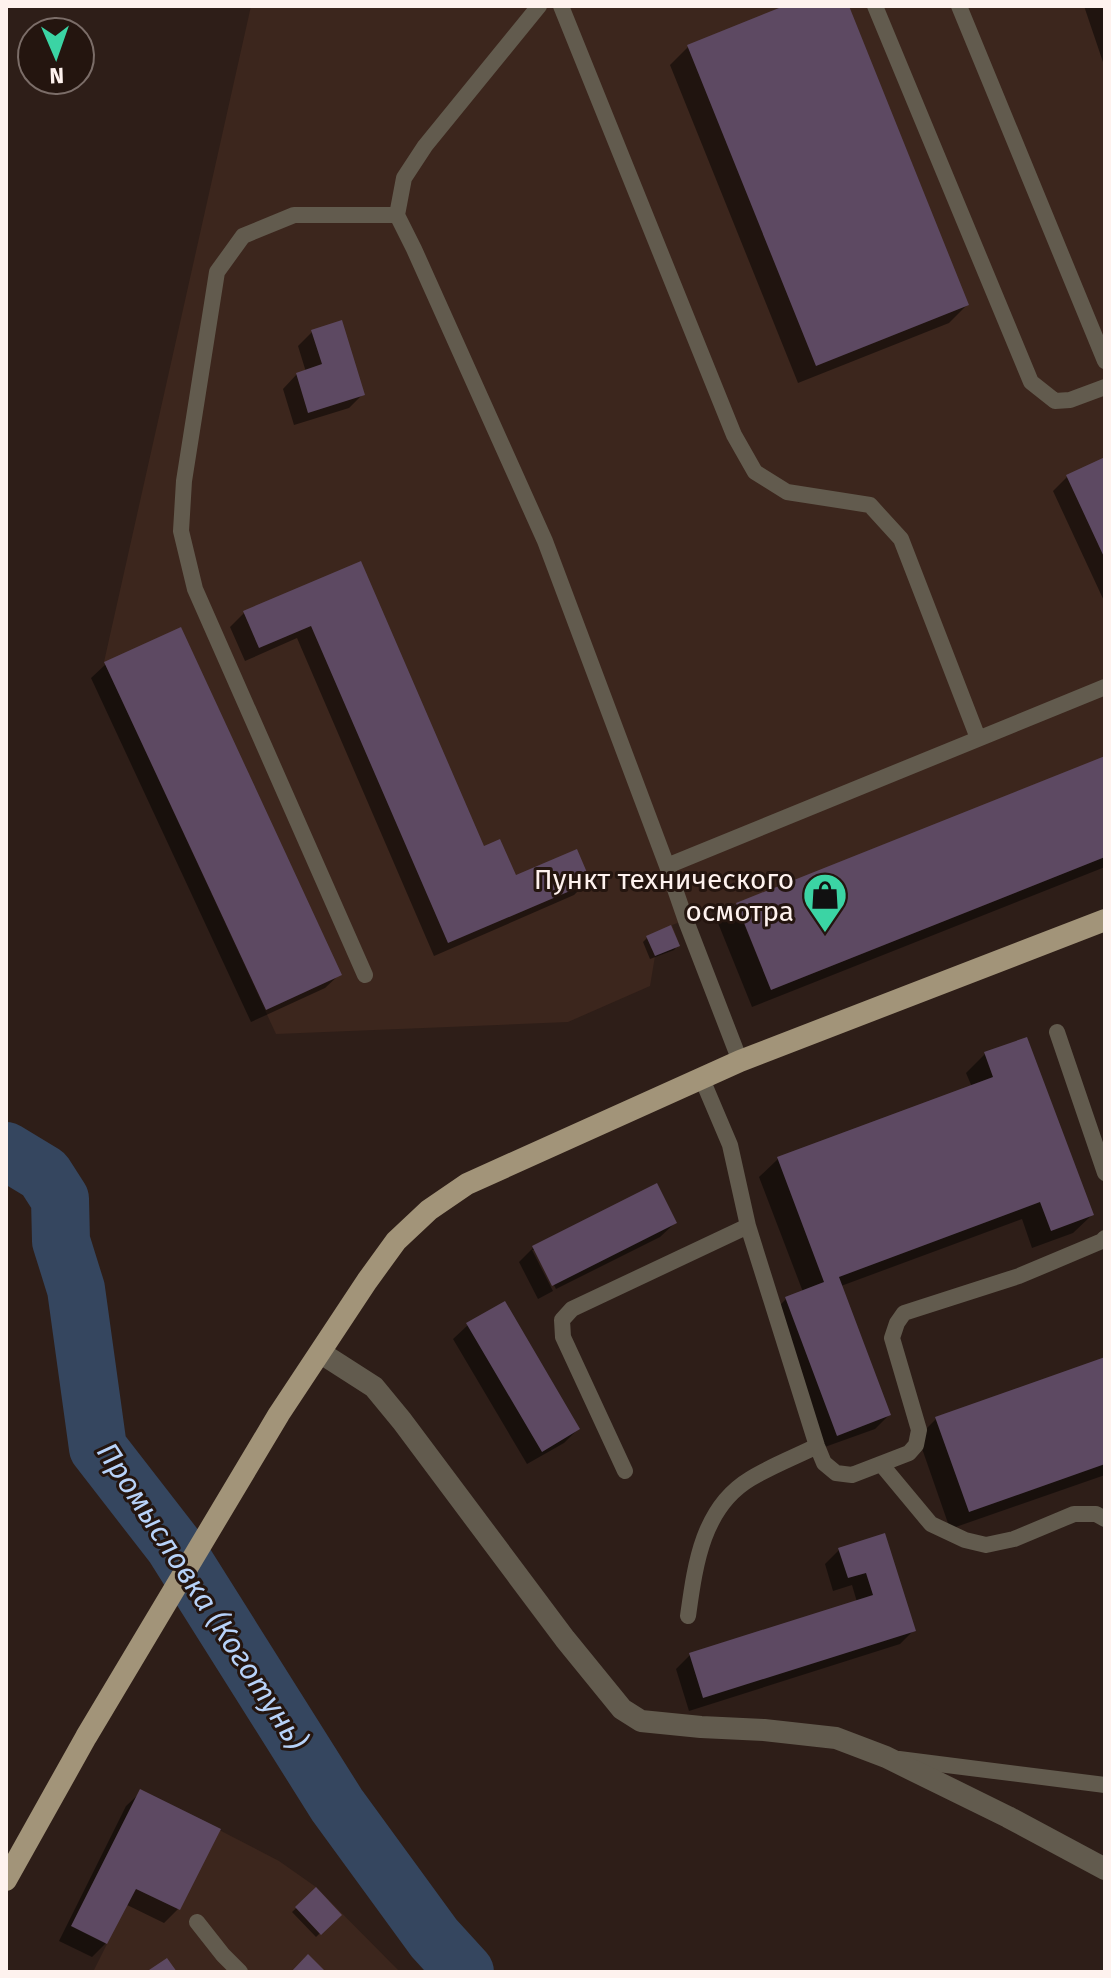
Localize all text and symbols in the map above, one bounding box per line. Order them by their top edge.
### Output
north arrow [16,16,96,96]
text: N [49,62,64,89]
place label: Пункт технического осмотра [534,863,794,928]
shop icon: Пункт технического осмотра [801,871,849,934]
water label: Промысловка (Коготунь) [89,1436,315,1756]

